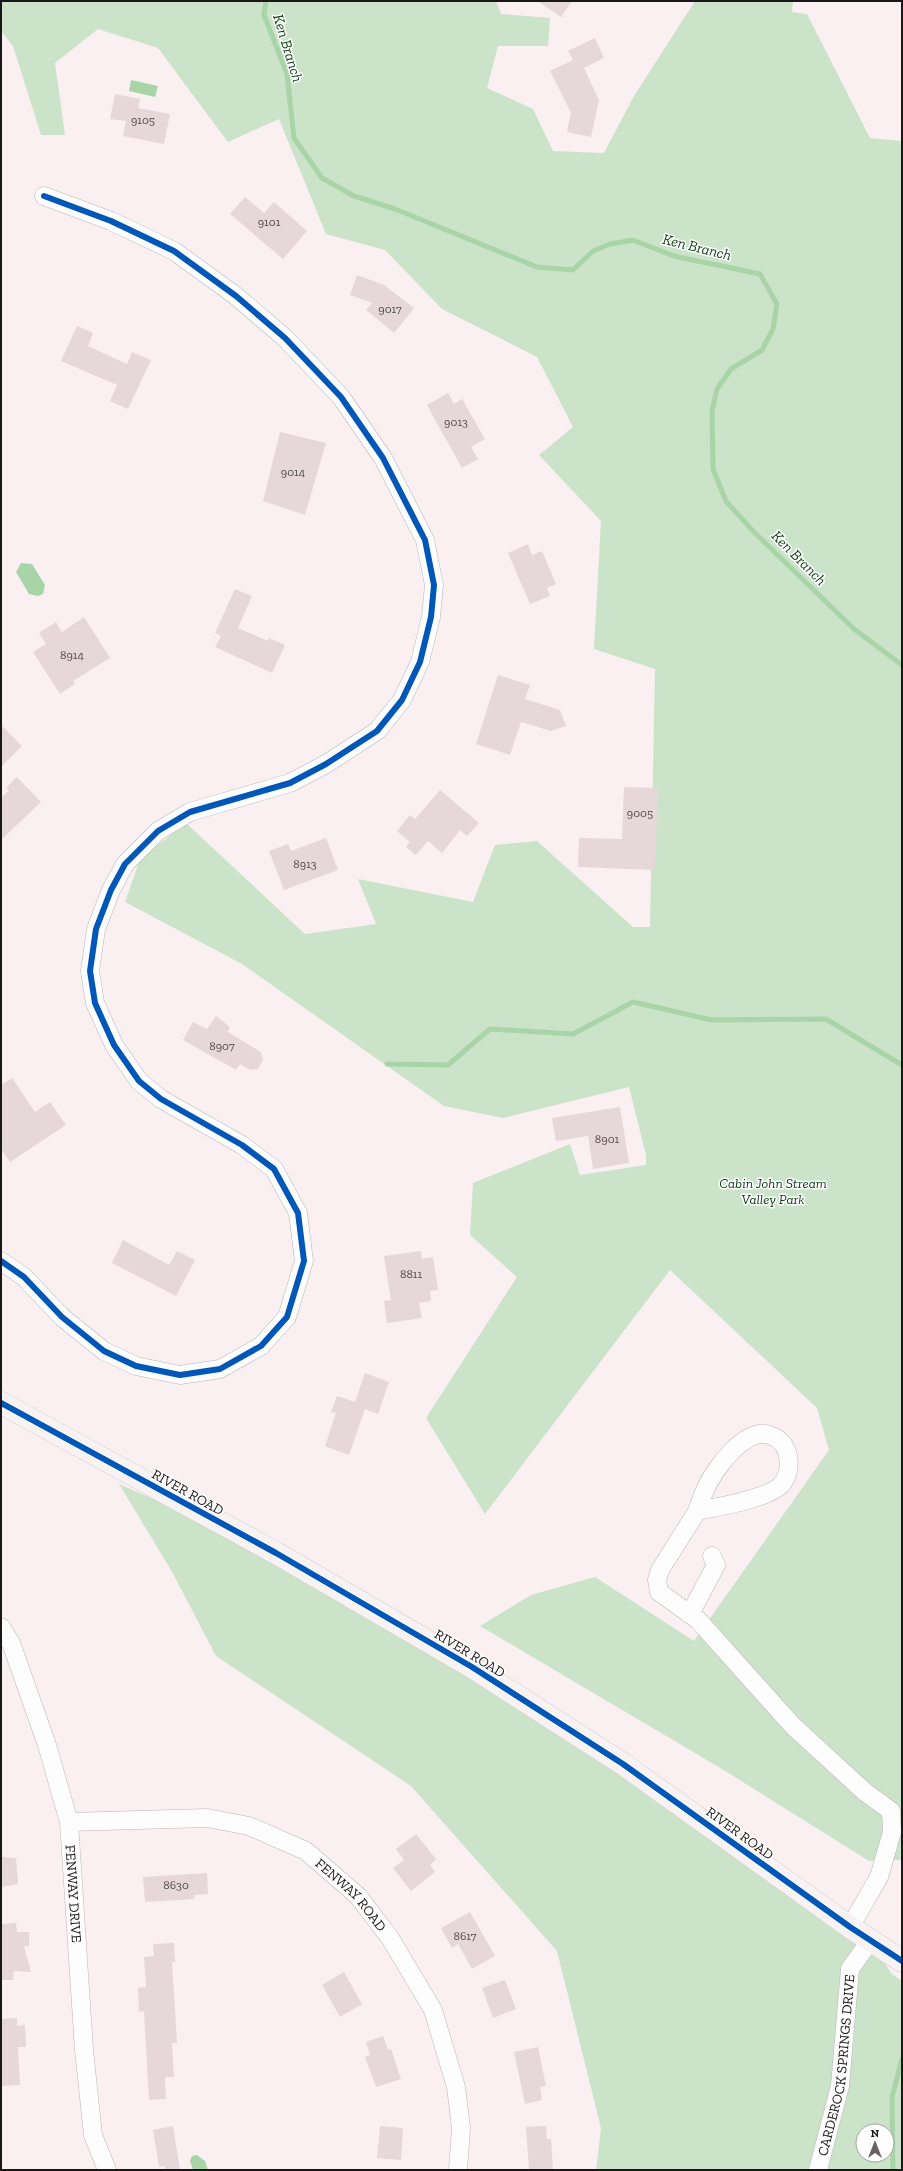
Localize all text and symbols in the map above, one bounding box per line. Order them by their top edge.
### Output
water label: Ken Branch [269,12,307,85]
house number: 9105 [131,113,155,127]
house number: 9101 [258,215,281,229]
water label: Ken Branch [661,230,734,264]
house number: 9017 [378,302,402,316]
house number: 9013 [444,415,468,429]
house number: 9014 [281,465,306,479]
water label: Ken Branch [768,527,830,589]
house number: 8914 [60,648,84,662]
house number: 9005 [627,806,653,820]
house number: 8913 [293,857,317,871]
house number: 8907 [209,1039,235,1053]
house number: 8901 [595,1132,620,1146]
park label: Cabin John Stream Valley Park [719,1175,827,1208]
house number: 8811 [400,1267,422,1281]
street label: RIVER ROAD [149,1466,227,1519]
street label: RIVER ROAD [431,1626,508,1681]
street label: RIVER ROAD [703,1803,777,1864]
street label: FENWAY DRIVE [62,1844,85,1943]
street label: FENWAY ROAD [312,1855,390,1935]
house number: 8630 [163,1878,189,1892]
house number: 8617 [454,1929,477,1943]
street label: CARDEROCK SPRINGS DRIVE [814,1974,859,2158]
north arrow [855,2123,895,2163]
text: N [871,2127,880,2140]

